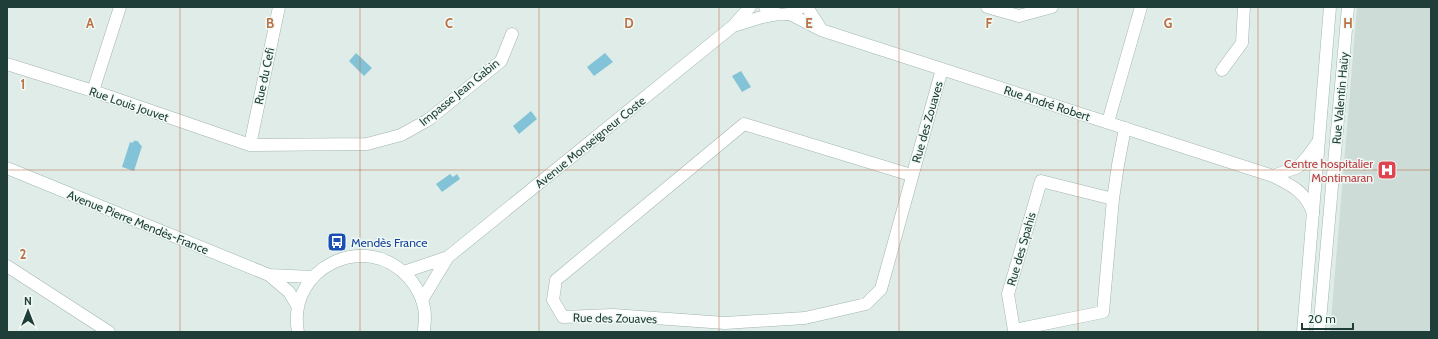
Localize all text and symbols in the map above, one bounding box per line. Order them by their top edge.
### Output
text: A [86,15,95,31]
text: B [266,15,274,31]
text: C [445,15,453,31]
text: D [624,15,634,31]
text: E [805,15,813,31]
text: F [986,15,993,31]
text: G [1164,15,1173,31]
text: H [1343,15,1353,31]
street label: Rue du Cefi [251,46,277,106]
street label: Rue Valentin Haüy [1328,51,1352,145]
street label: Impasse Jean Gabin [416,55,502,129]
text: 1 [21,76,25,92]
street label: Rue des Zouaves [908,79,946,165]
street label: Rue André Robert [1002,82,1092,124]
street label: Rue Louis Jouvet [87,83,171,125]
street label: Avenue Monseigneur Coste [532,93,648,191]
place label: Centre hospitalier Montimaran [1284,156,1373,185]
hospital icon: Centre hospitalier Montimaran [1376,159,1398,181]
street label: Avenue Pierre Mendès-France [65,187,211,257]
street label: Rue des Spahis [1003,210,1039,288]
bus stop icon: Mendès France [326,231,348,253]
place label: Mendès France [351,235,427,250]
text: 2 [20,246,27,262]
north arrow [8,291,48,331]
text: N [24,294,32,308]
scale bar [1302,305,1353,331]
street label: Rue des Zouaves [573,310,657,326]
text: 20 m [1308,311,1336,326]

